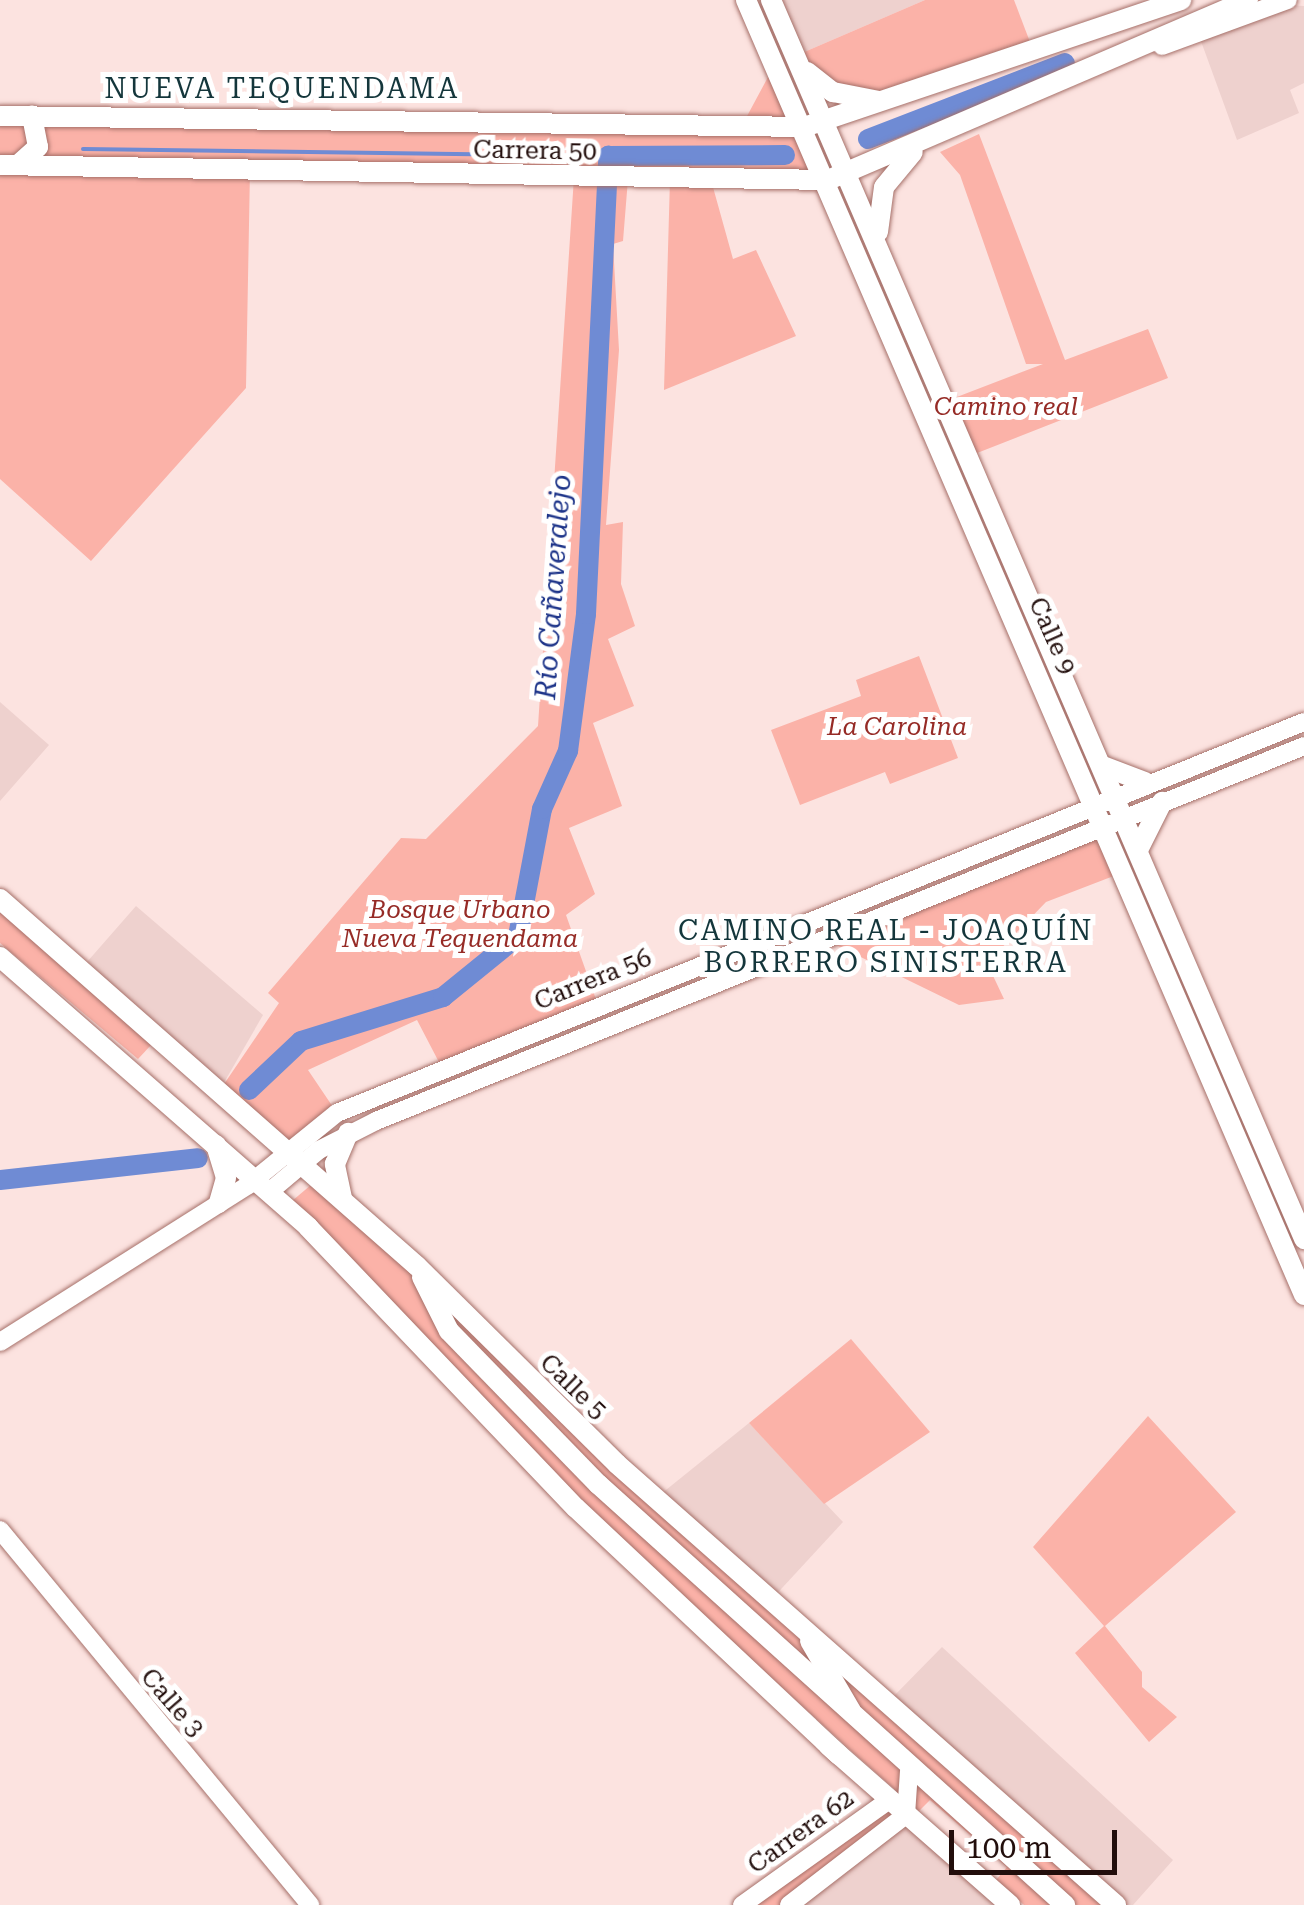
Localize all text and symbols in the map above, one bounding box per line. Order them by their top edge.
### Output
district label: NUEVA TEQUENDAMA [104,72,460,106]
street label: Carrera 50 [473,135,597,167]
park label: Camino real [934,392,1078,422]
water label: Río Cañaveralejo [529,474,579,700]
street label: Calle 9 [1022,593,1082,679]
park label: La Carolina [827,712,967,742]
park label: Bosque Urbano Nueva Tequendama [342,896,578,955]
district label: CAMINO REAL - JOAQUÍN BORRERO SINISTERRA [678,914,1094,980]
street label: Carrera 56 [530,943,656,1017]
street label: Calle 5 [533,1348,613,1426]
street label: Calle 3 [134,1663,210,1743]
street label: Carrera 62 [742,1784,860,1880]
scale bar [954,1810,1122,1872]
text: 100 m [966,1830,1051,1865]

